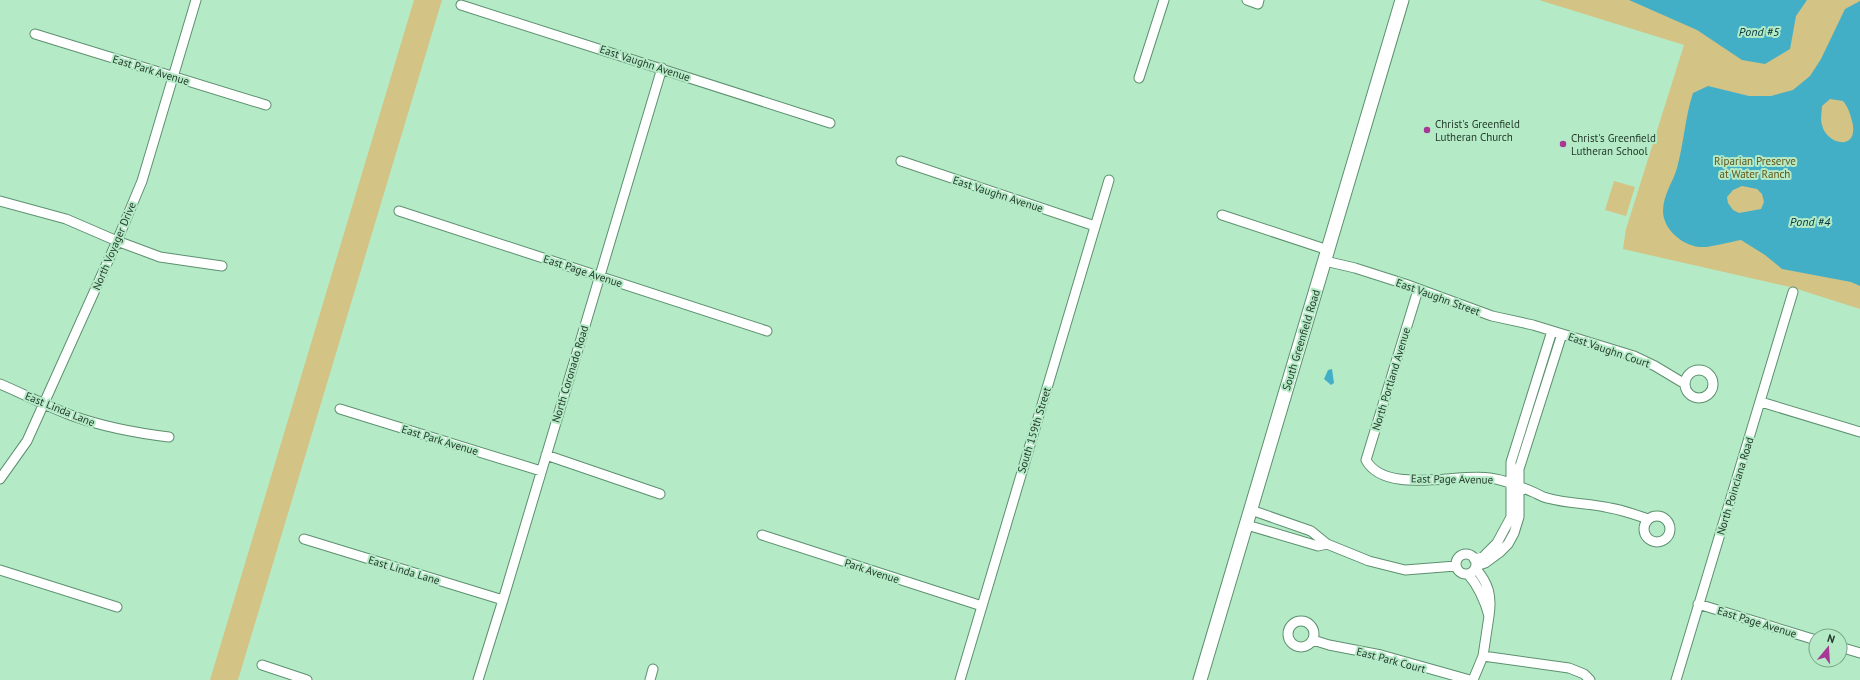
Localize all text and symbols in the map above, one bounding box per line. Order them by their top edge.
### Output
water label: Pond #5 [1739,24,1780,39]
street label: East Vaughn Avenue [598,42,692,84]
street label: East Park Avenue [111,52,191,88]
place label: Christ's Greenfield Lutheran Church [1435,117,1520,144]
marker: Christ's Greenfield Lutheran Church [1422,125,1432,135]
place label: Christ's Greenfield Lutheran School [1571,131,1656,158]
marker: Christ's Greenfield Lutheran School [1558,139,1568,149]
park label: Riparian Preserve at Water Ranch [1714,154,1796,181]
street label: East Vaughn Avenue [951,173,1045,215]
street label: North Voyager Drive [89,199,139,292]
water label: Pond #4 [1790,214,1831,229]
street label: East Page Avenue [542,252,625,290]
street label: East Vaughn Street [1394,275,1482,319]
street label: South Greenfield Road [1279,288,1323,392]
street label: North Coronado Road [549,324,591,424]
street label: North Portland Avenue [1369,325,1413,432]
street label: East Vaughn Court [1566,329,1652,371]
street label: South 159th Street [1014,385,1054,475]
street label: East Linda Lane [23,389,97,430]
street label: East Park Avenue [400,422,480,458]
street label: North Poinciana Road [1713,435,1757,537]
street label: East Page Avenue [1411,471,1494,487]
street label: East Linda Lane [367,552,442,588]
street label: Park Avenue [843,556,902,587]
street label: East Page Avenue [1716,603,1799,641]
north arrow [1808,628,1848,668]
text: N [1825,631,1837,646]
street label: East Park Court [1355,644,1427,676]

